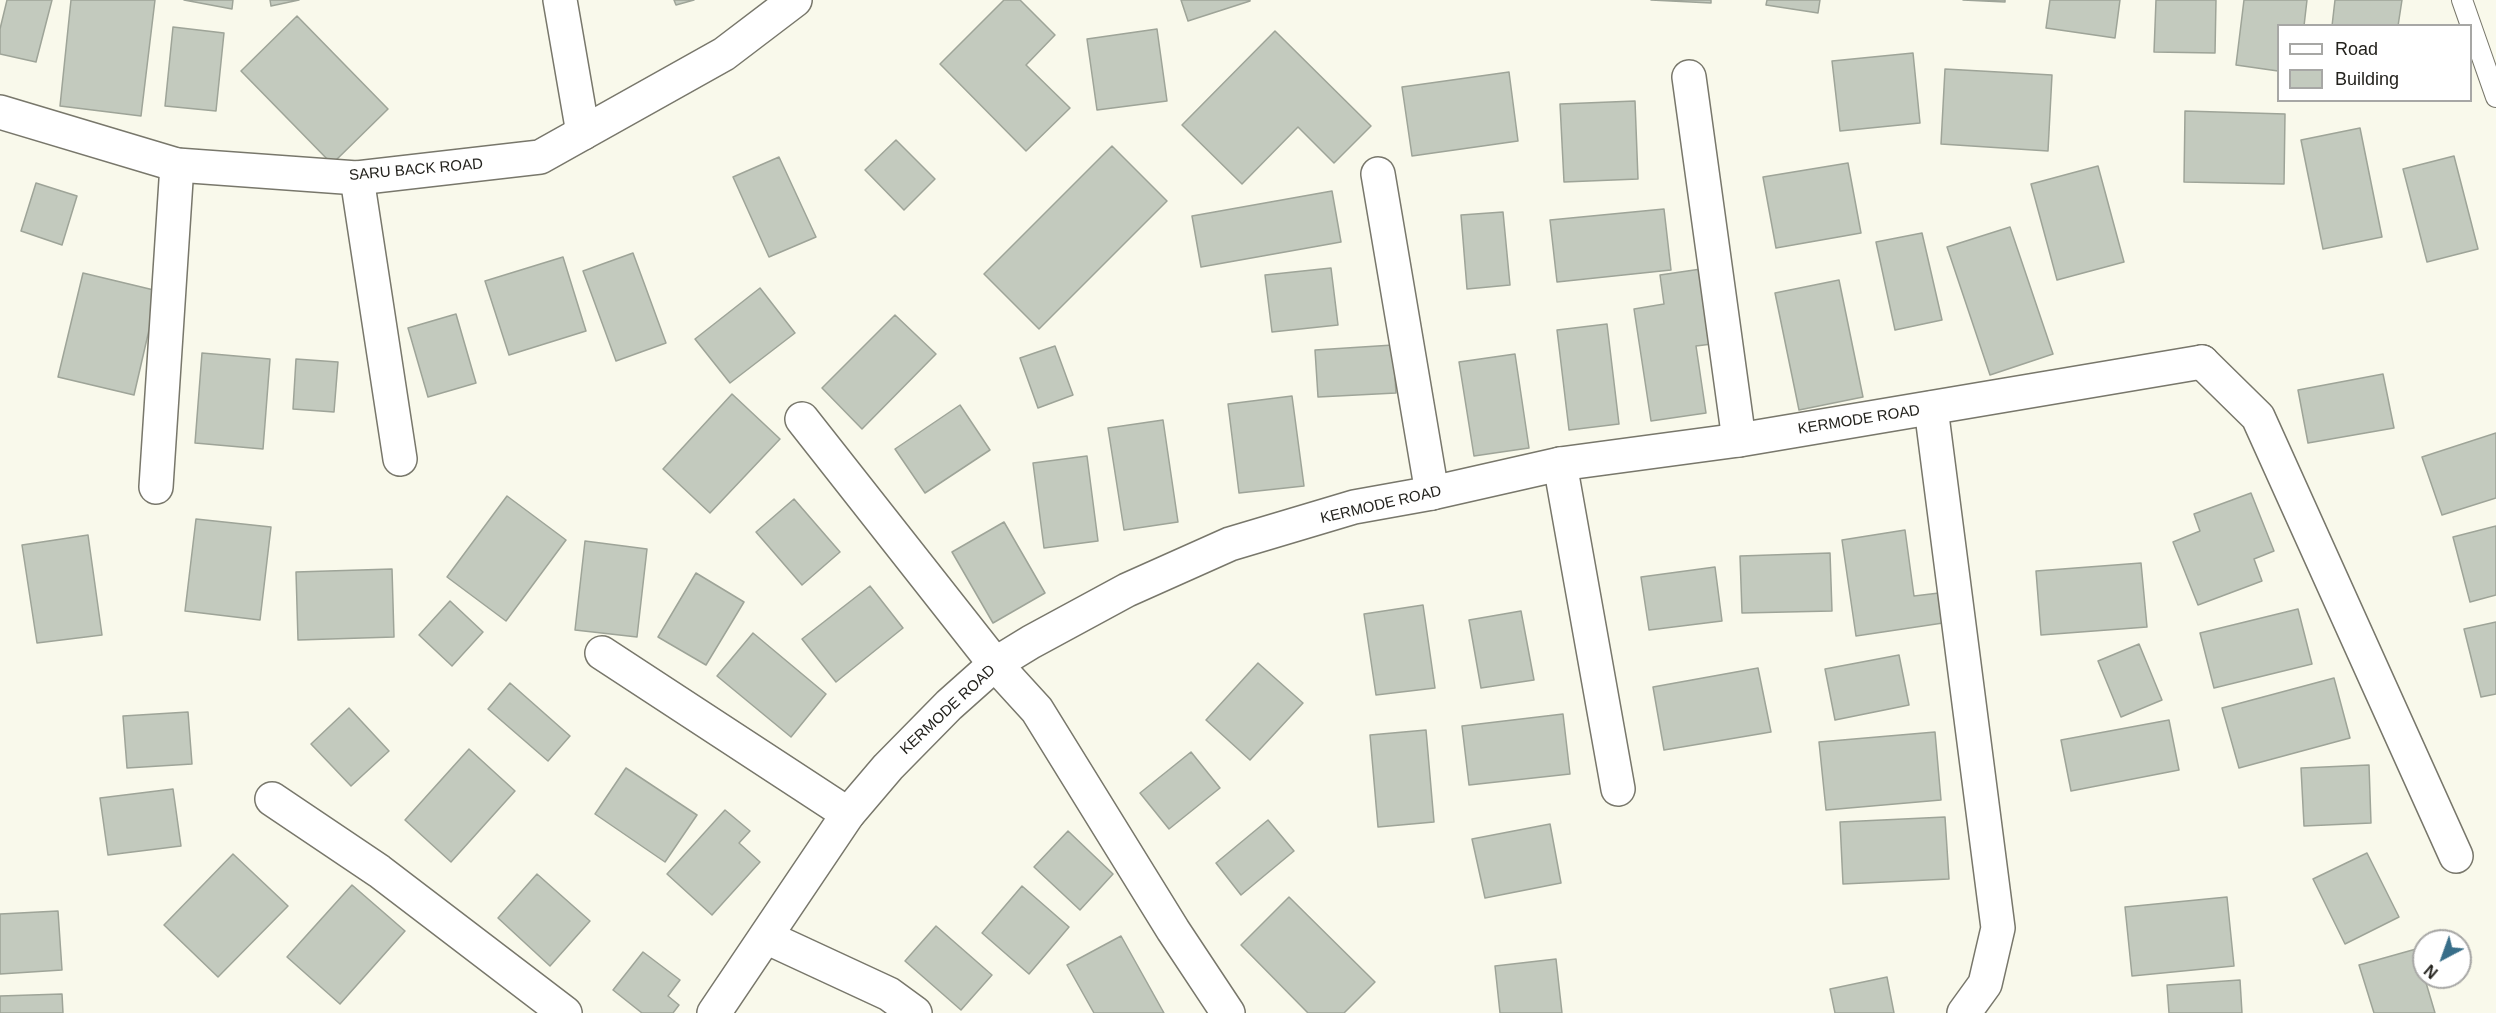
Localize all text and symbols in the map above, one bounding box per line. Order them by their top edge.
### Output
legend [2277,24,2472,102]
text: Road [2335,39,2378,59]
text: Building [2335,69,2399,89]
street label: SARU BACK ROAD [348,155,484,185]
street label: KERMODE ROAD [1797,401,1921,439]
street label: KERMODE ROAD [1319,482,1443,528]
street label: KERMODE ROAD [897,661,999,759]
north arrow [2412,929,2472,989]
text: N [2421,961,2441,982]

